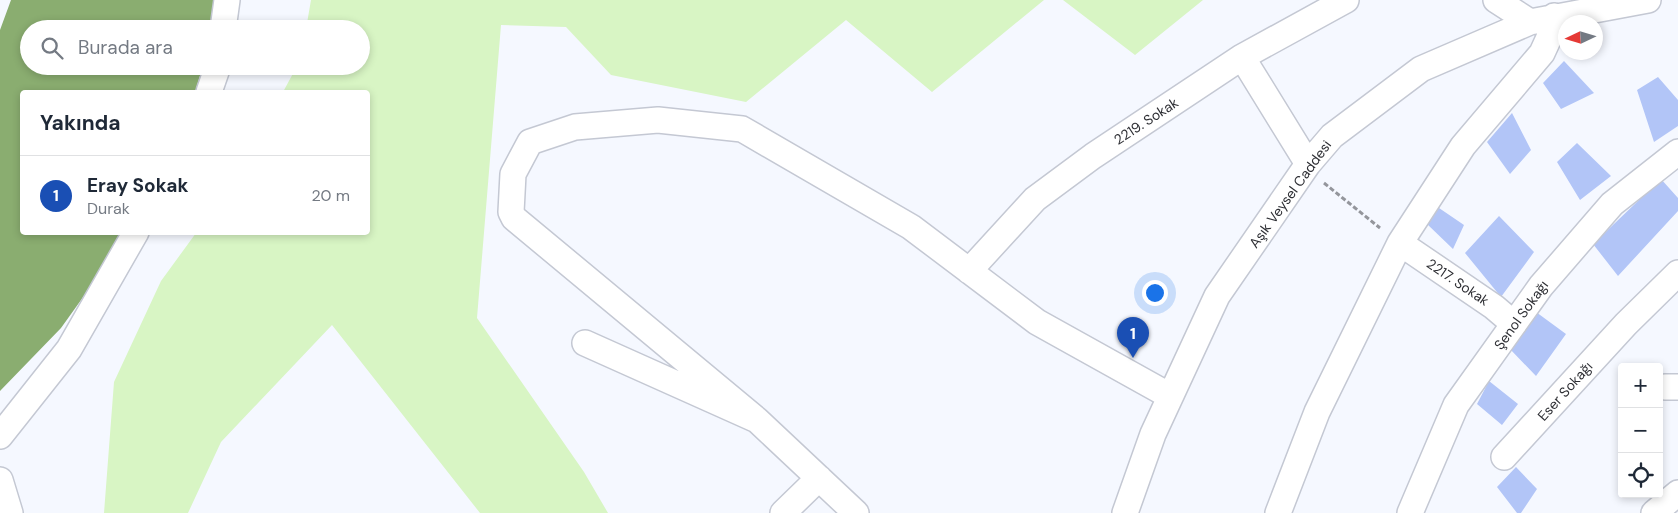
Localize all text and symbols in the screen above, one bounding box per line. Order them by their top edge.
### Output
north arrow [1558,15,1603,60]
search box [20,20,370,75]
icon: search [38,34,66,62]
text: Burada ara [78,35,173,60]
street label: 2219. Sokak [1110,93,1182,149]
text: Yakında [40,109,121,137]
street label: Aşık Veysel Caddesi [1245,137,1335,251]
text: Eray Sokak [87,173,188,198]
text: 1 [53,185,59,206]
text: 20 m [311,185,350,206]
text: Durak [87,198,130,219]
street label: 2217. Sokak [1423,254,1493,310]
street label: Şenol Sokağı [1490,277,1552,353]
your location [1142,280,1168,306]
pin: 1 [1117,317,1149,358]
street label: Eser Sokağı [1534,358,1596,424]
map controls [1618,363,1663,498]
button: + [1618,363,1663,408]
button: − [1618,408,1663,453]
button: locate [1618,453,1663,498]

